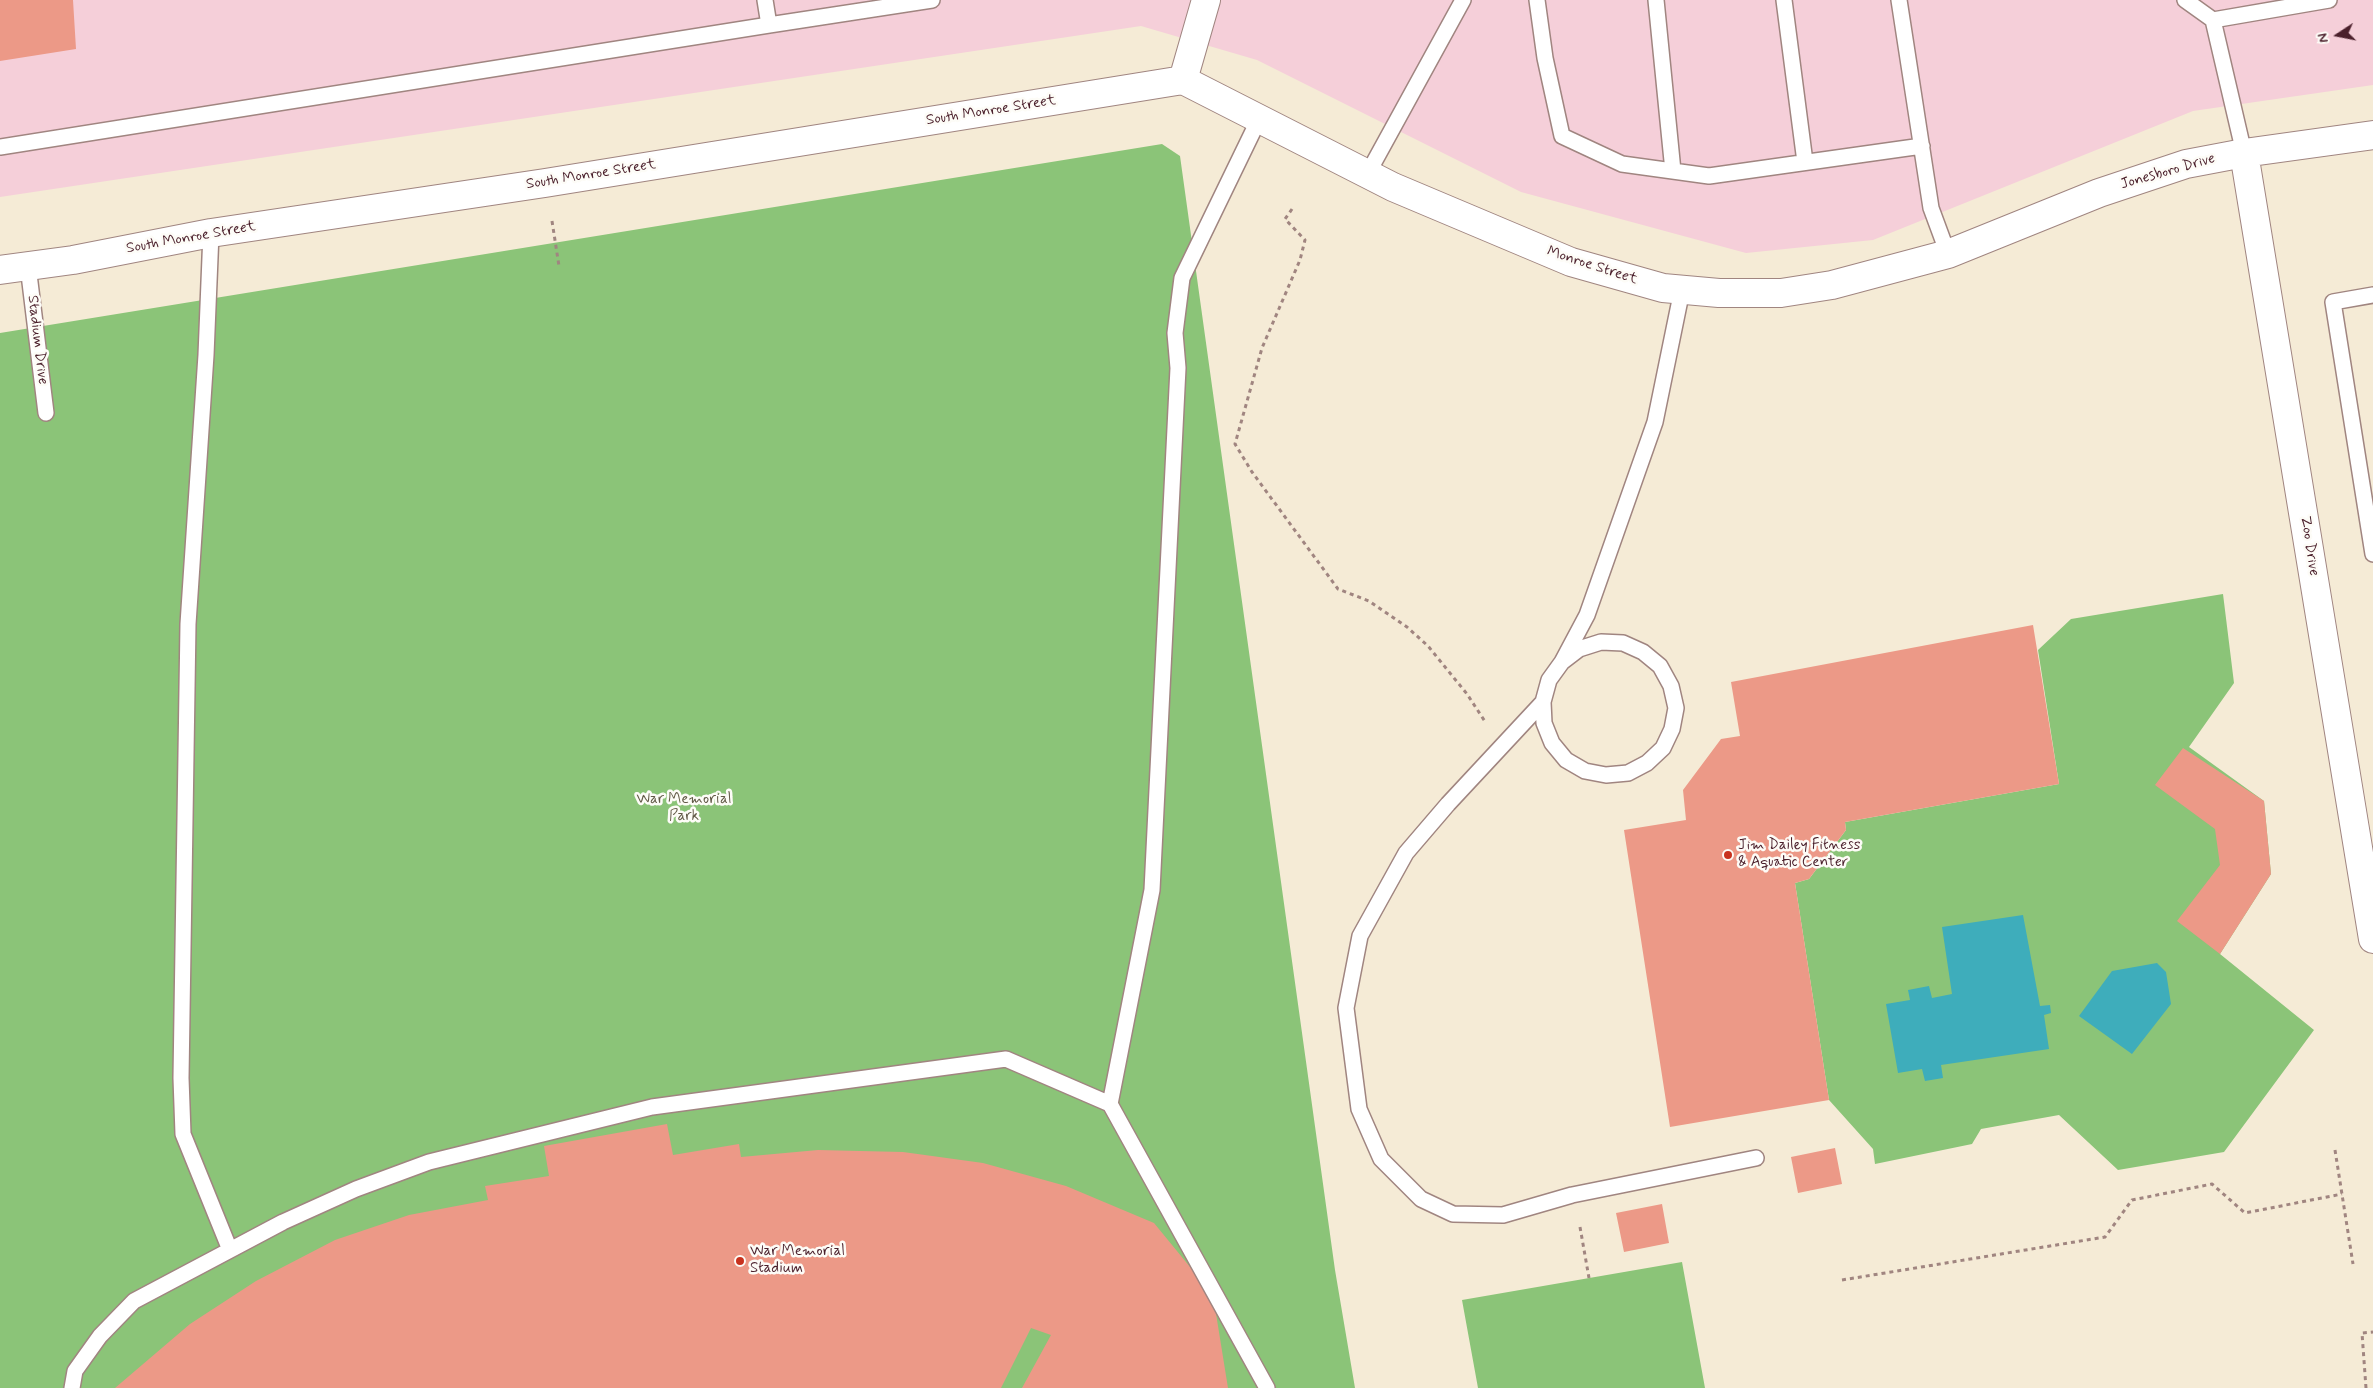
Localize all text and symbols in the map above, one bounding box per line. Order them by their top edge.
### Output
north arrow [2313,10,2363,60]
text: N [2314,32,2333,44]
street label: South Monroe Street [925,92,1057,130]
street label: Jonesboro Drive [2119,150,2217,194]
street label: South Monroe Street [525,156,657,194]
street label: South Monroe Street [125,218,257,258]
street label: Monroe Street [1544,243,1640,289]
street label: Stadium Drive [23,294,51,386]
street label: Zoo Drive [2295,515,2323,577]
park label: War Memorial Park [636,791,732,826]
place label: Jim Dailey Fitness & Aquatic Center [1738,837,1860,872]
marker: Jim Dailey Fitness & Aquatic Center [1722,849,1734,861]
place label: War Memorial Stadium [750,1243,845,1278]
marker: War Memorial Stadium [734,1255,746,1267]

